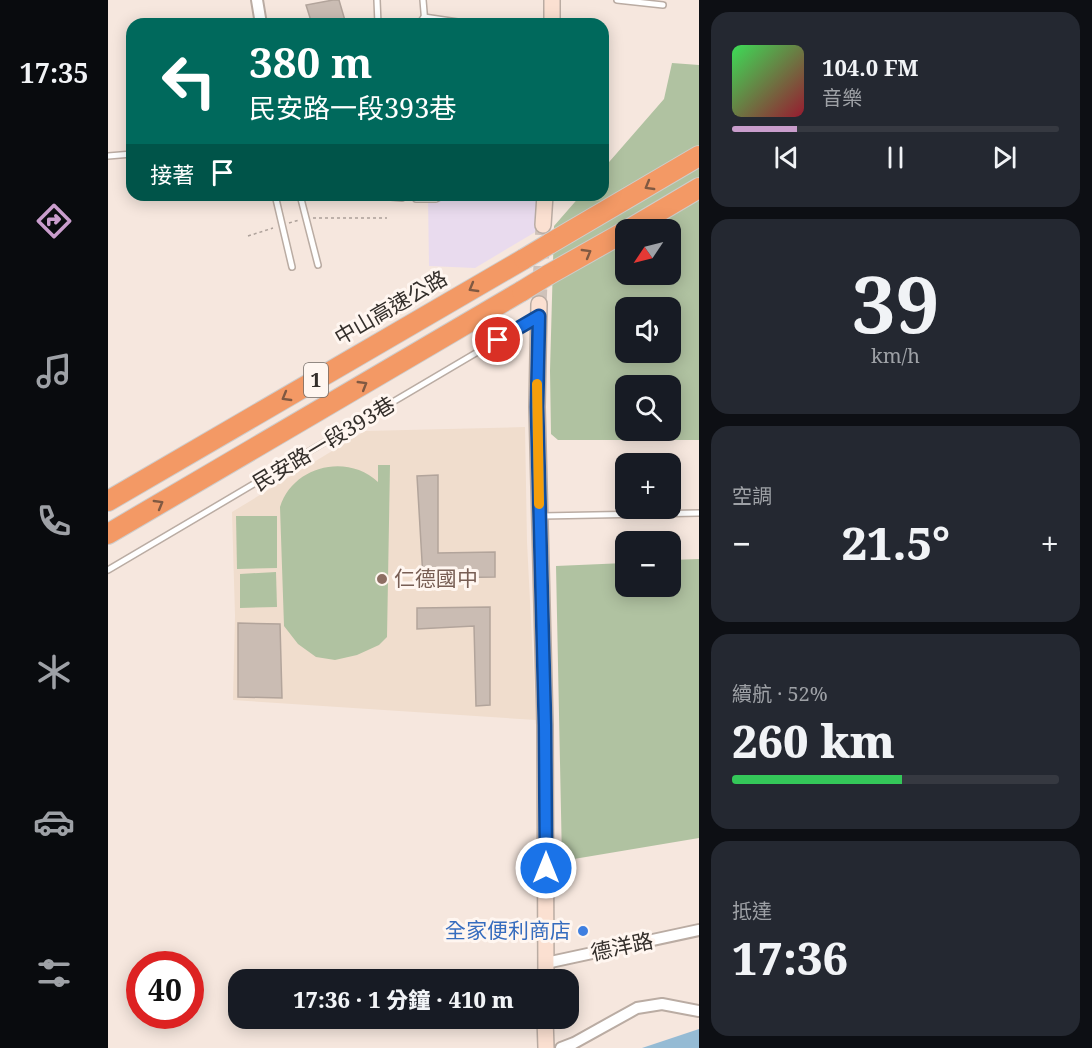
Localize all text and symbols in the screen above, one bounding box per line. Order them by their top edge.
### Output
text: 380 m [249,33,373,90]
icon: left [150,42,228,120]
text: 104.0 FM [822,52,919,82]
text: 17:35 [19,54,89,91]
text: 音樂 [822,84,862,111]
text: 民安路一段393巷 [249,89,456,126]
icon: previous [770,141,803,174]
icon: pause [879,141,912,174]
icon: next [988,141,1021,174]
icon: arrive [206,156,239,189]
text: 接著 [150,159,194,189]
one-way arrow [645,179,655,190]
icon: directions [33,200,75,242]
north arrow [615,219,681,285]
map controls [615,219,681,597]
one-way arrow [581,249,591,260]
text: 39 [851,250,940,356]
street label: 中山高速公路 [329,264,452,351]
one-way arrow [469,281,479,293]
button: sound [615,297,681,363]
pin [472,314,523,365]
icon: arrive [481,323,514,356]
text: km/h [871,342,920,369]
icon: music [33,350,75,392]
road number: 1 [304,363,328,397]
button: search [615,375,681,441]
one-way arrow [357,380,367,392]
street label: 民安路一段393巷 [247,390,400,497]
one-way arrow [282,390,292,401]
button: + [615,453,681,519]
text: 空調 [732,482,772,509]
icon: phone [33,500,75,542]
one-way arrow [152,500,163,512]
text: 21.5° [842,512,950,573]
text: − [732,521,751,566]
text: + [1041,521,1059,566]
button: − [615,531,681,597]
place label: 仁德國中 [394,564,478,592]
marker: 仁德國中 [375,572,389,586]
icon: climate [33,651,75,693]
text: 續航 · 52% [732,680,828,707]
text: 260 km [732,710,895,771]
icon: car [33,801,75,843]
position arrow [514,836,578,900]
text: 抵達 [732,897,772,924]
place label: 全家便利商店 [445,916,571,944]
marker: 全家便利商店 [576,924,590,938]
street label: 德洋路 [588,926,656,966]
text: 17:36 [732,927,848,988]
speed limit sign: 40 [126,951,204,1029]
icon: filters [33,952,75,994]
text: 17:36 · 1 分鐘 · 410 m [293,984,514,1014]

